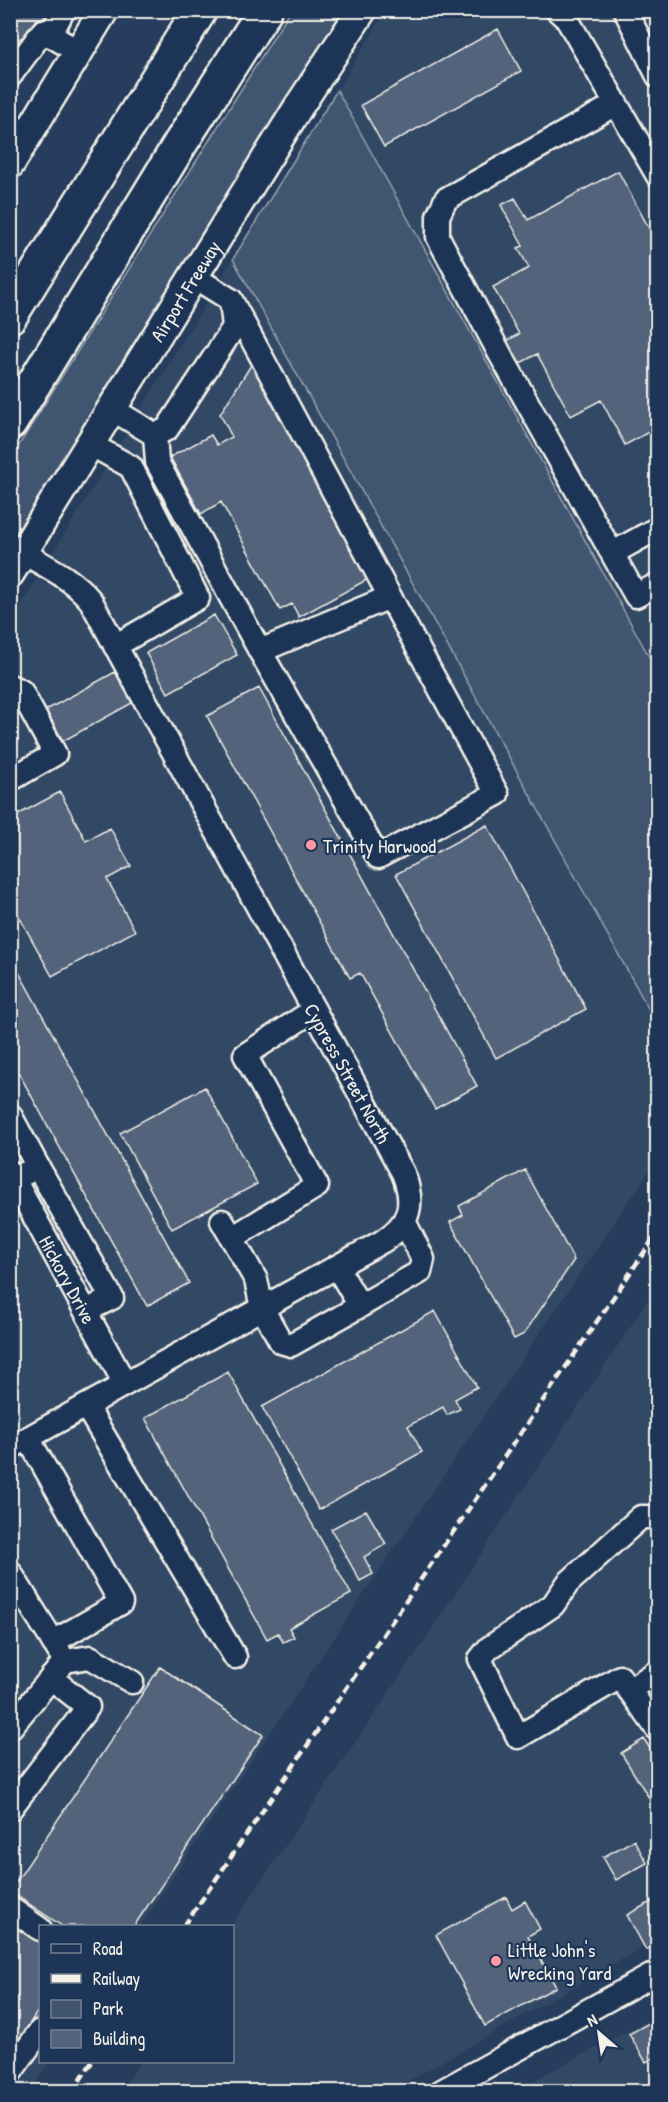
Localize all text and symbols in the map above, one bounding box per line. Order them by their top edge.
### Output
street label: Airport Freeway [143,235,226,346]
place label: Trinity Harwood [323,832,436,859]
marker: Trinity Harwood [304,838,318,852]
street label: Cypress Street North [298,998,398,1148]
street label: Hickory Drive [33,1230,103,1328]
legend [39,1925,234,2063]
text: Road [93,1936,123,1961]
place label: Little John's Wrecking Yard [508,1936,611,1986]
marker: Little John's Wrecking Yard [489,1954,503,1968]
text: Railway [93,1966,140,1991]
text: Park [93,1996,124,2021]
north arrow [569,2003,629,2063]
text: N [583,2008,601,2032]
text: Building [93,2026,145,2051]

